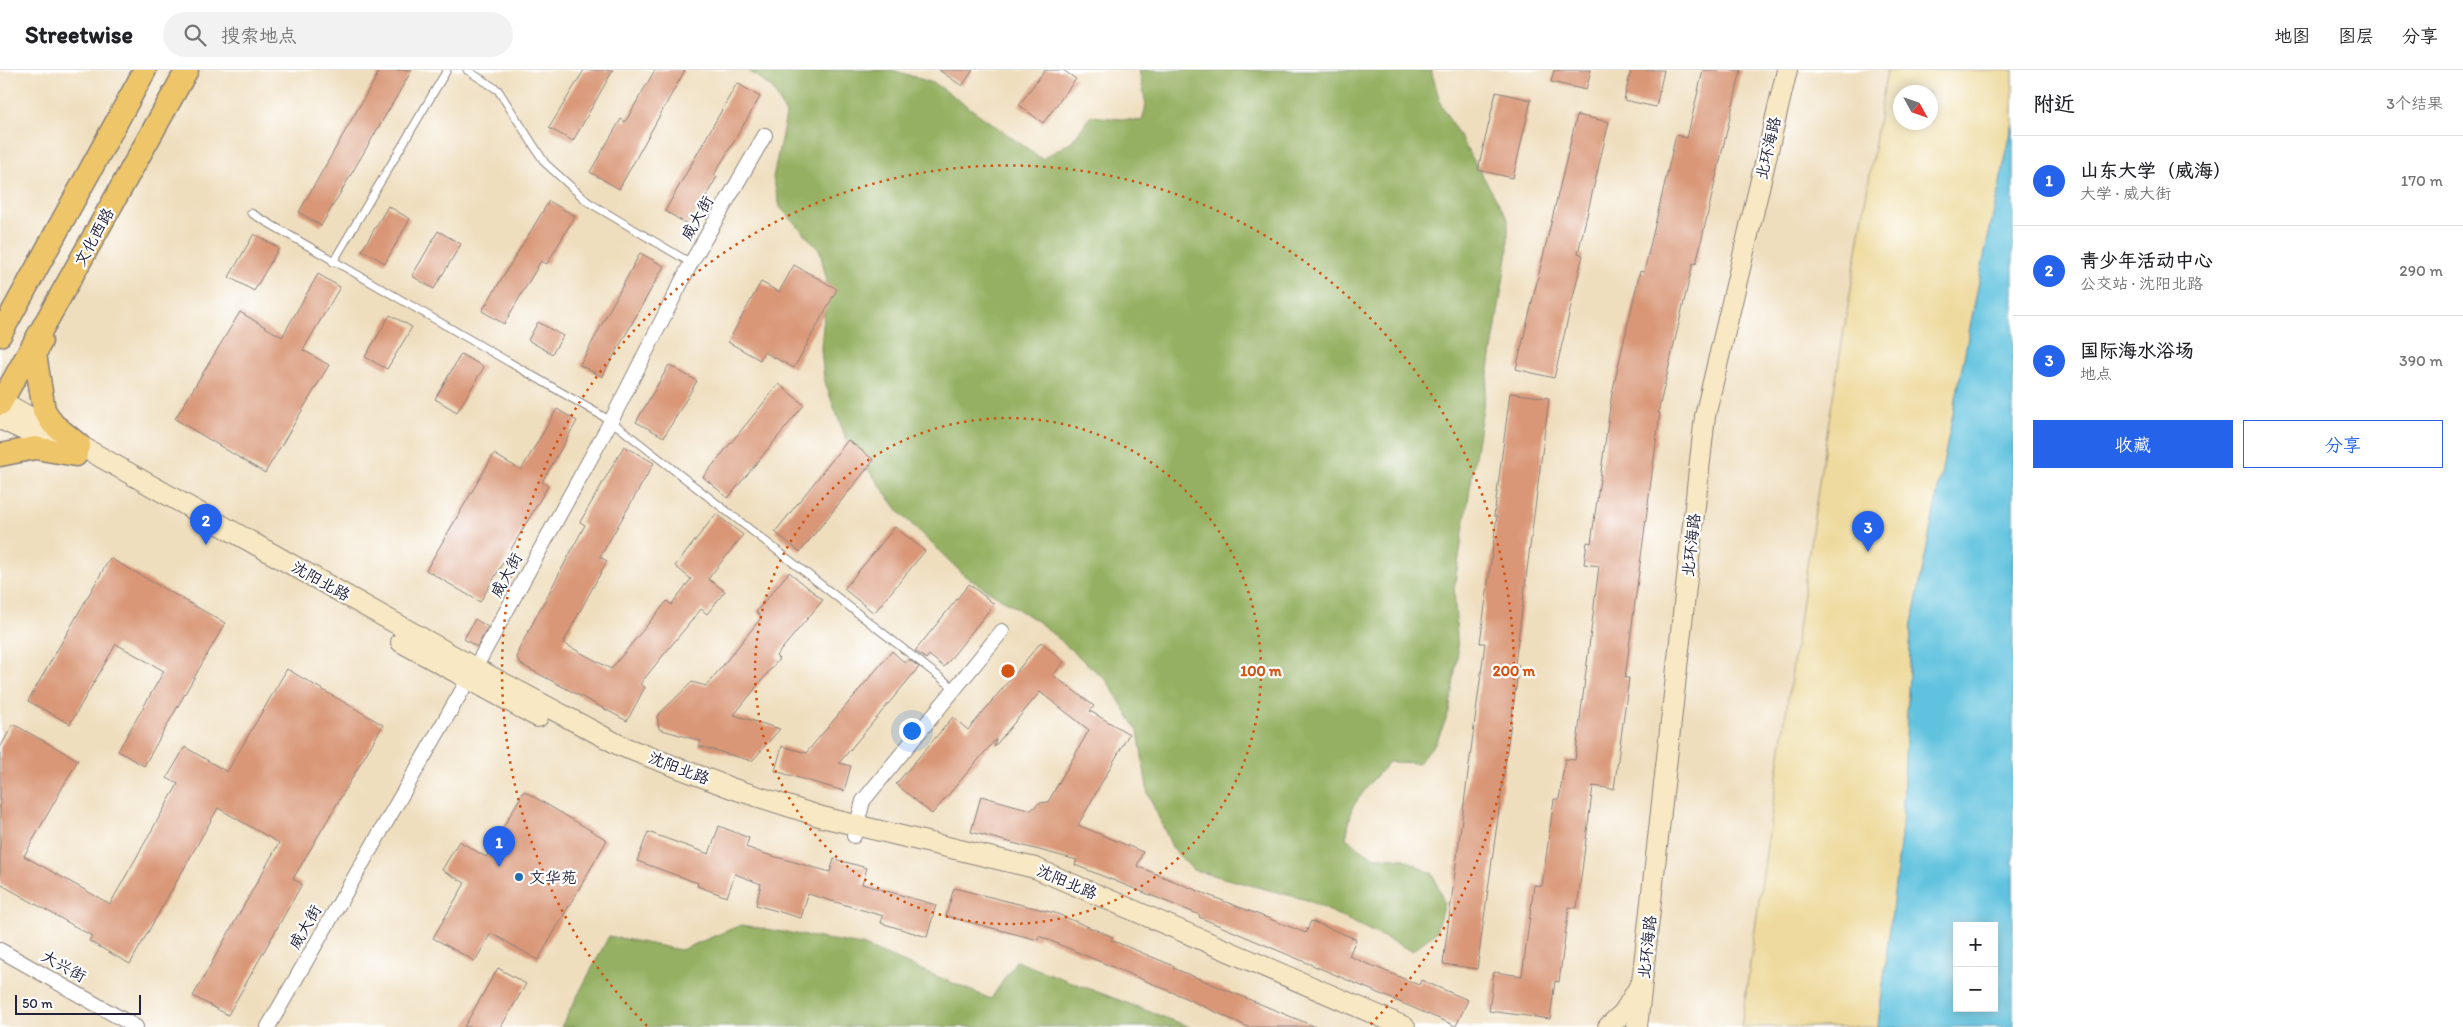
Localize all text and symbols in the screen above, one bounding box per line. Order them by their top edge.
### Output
search box [163,12,513,57]
text: Streetwise [25,20,133,49]
icon: search [181,21,209,49]
text: 搜索地点 [221,24,297,47]
text: 地图 [2274,25,2310,47]
text: 图层 [2338,25,2374,47]
text: 分享 [2402,25,2438,47]
north arrow [1893,85,1938,130]
text: 附近 [2033,91,2075,116]
text: 3个结果 [2386,94,2443,113]
street label: 北环海路 [1752,115,1784,181]
text: 山东大学（威海） [2080,159,2232,182]
text: 1 [2045,171,2053,190]
text: 170 m [2401,171,2443,190]
text: 大学 · 威大街 [2080,184,2171,203]
street label: 威大街 [677,192,717,244]
street label: 文化西路 [70,204,118,270]
text: 青少年活动中心 [2080,249,2213,272]
text: 2 [2045,261,2053,280]
text: 290 m [2399,261,2443,280]
text: 公交站 · 沈阳北路 [2080,274,2203,293]
text: 国际海水浴场 [2080,339,2194,362]
text: 3 [2045,351,2053,370]
text: 390 m [2399,351,2443,370]
text: 地点 [2080,364,2112,383]
button: 收藏 [2033,420,2233,468]
button: 分享 [2243,420,2443,468]
pin: 2 [190,504,222,545]
pin: 3 [1852,511,1884,552]
street label: 北环海路 [1678,512,1704,578]
street label: 威大街 [486,549,526,601]
street label: 沈阳北路 [288,557,354,605]
centre of rings [999,662,1017,680]
text: 100 m [1240,662,1282,680]
text: 200 m [1493,662,1536,680]
your location [899,718,925,744]
street label: 沈阳北路 [646,748,712,788]
pin: 1 [483,826,515,867]
street label: 沈阳北路 [1034,861,1100,903]
place label: 文华苑 [529,868,577,887]
marker: 文华苑 [513,871,525,883]
street label: 威大街 [285,901,325,953]
street label: 北环海路 [1634,914,1660,980]
map controls [1953,922,1998,1012]
button: + [1953,922,1998,967]
street label: 大兴街 [38,946,90,986]
button: − [1953,967,1998,1012]
scale bar [15,992,141,1015]
text: 50 m [22,995,53,1012]

